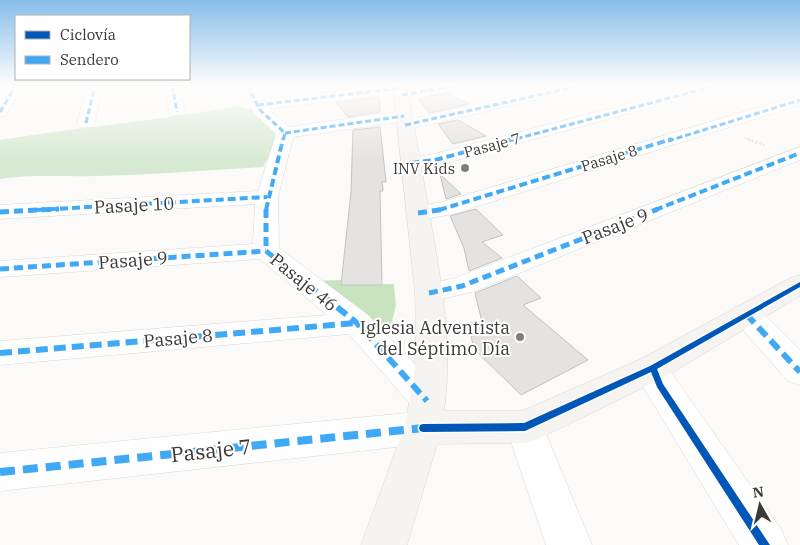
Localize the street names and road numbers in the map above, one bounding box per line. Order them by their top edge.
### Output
street label: Pasaje 7 [462,128,522,162]
street label: Pasaje 8 [579,140,639,176]
street label: Pasaje 10 [93,191,175,219]
street label: Pasaje 9 [578,203,652,249]
street label: Pasaje 9 [98,246,168,274]
street label: Pasaje 46 [266,248,342,316]
street label: Pasaje 8 [142,324,214,352]
street label: Pasaje 7 [169,432,253,468]

